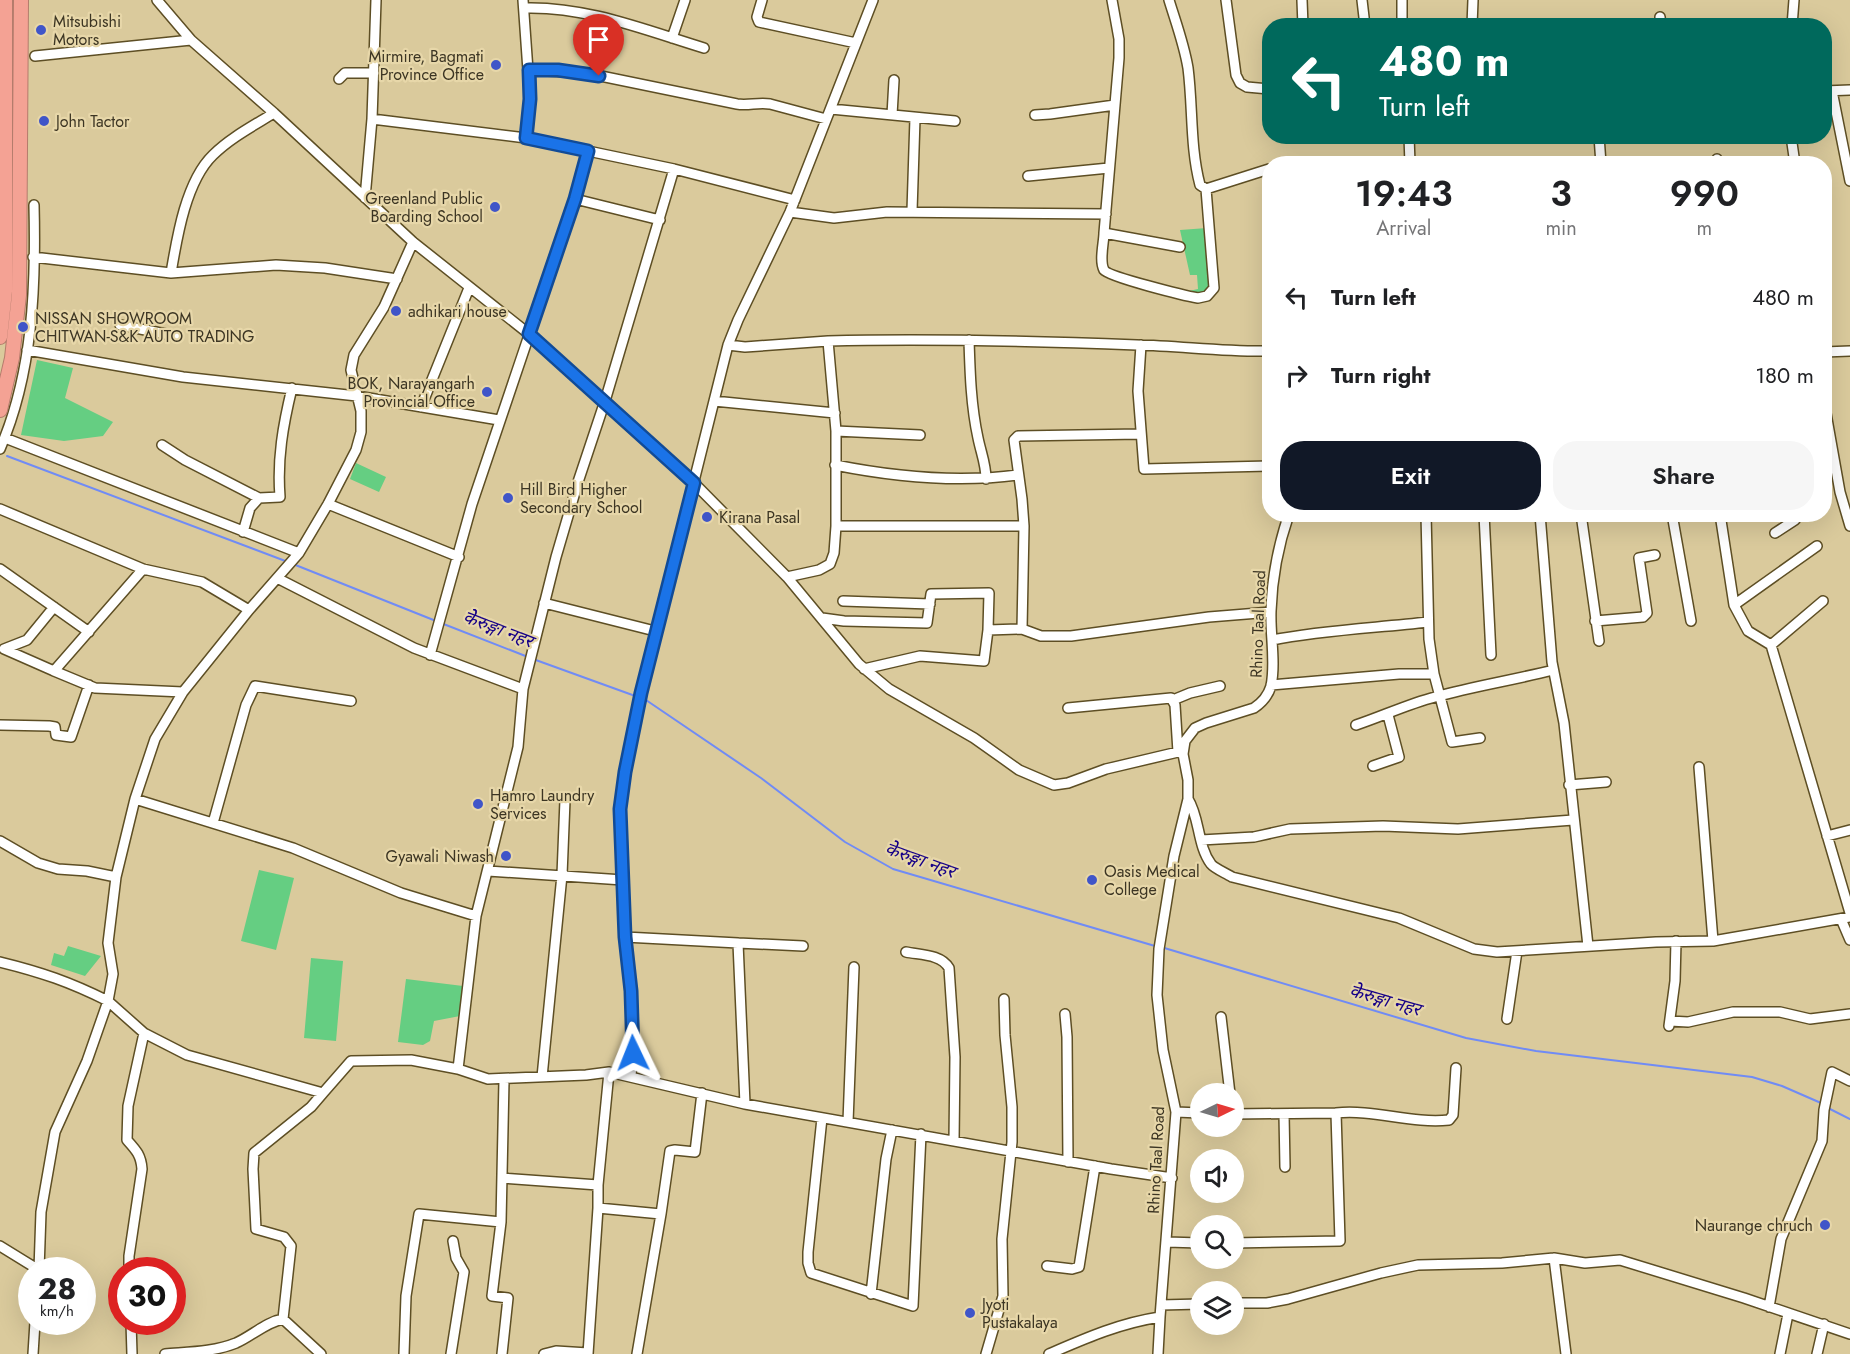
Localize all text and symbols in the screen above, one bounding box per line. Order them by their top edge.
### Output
place label: Mitsubishi Motors [53,10,121,51]
pin [573,14,624,76]
marker: Mitsubishi Motors [34,23,48,37]
icon: arrive [582,23,615,56]
text: 480 m [1379,31,1510,92]
icon: left [1280,42,1358,120]
place label: Mirmire, Bagmati Province Office [368,45,484,86]
marker: Mirmire, Bagmati Province Office [489,58,503,72]
text: Turn left [1379,87,1469,126]
place label: John Tactor [54,110,130,133]
marker: John Tactor [37,114,51,128]
text: 19:43 [1355,167,1452,219]
text: 3 [1550,167,1572,219]
text: 990 [1670,167,1739,219]
place label: Greenland Public Boarding School [365,187,483,228]
marker: Greenland Public Boarding School [488,200,502,214]
text: Arrival [1376,214,1431,243]
text: min [1545,214,1577,243]
text: m [1697,214,1712,243]
icon: left [1280,281,1313,314]
text: Turn left [1331,281,1416,313]
text: 480 m [1752,281,1814,313]
place label: adhikari house [408,300,507,323]
marker: adhikari house [389,304,403,318]
place label: NISSAN SHOWROOM CHITWAN-S&K AUTO TRADING [35,307,254,348]
marker: NISSAN SHOWROOM CHITWAN-S&K AUTO TRADING [16,320,30,334]
icon: right [1280,359,1313,392]
text: Turn right [1331,359,1431,391]
text: 180 m [1755,359,1814,391]
place label: BOK, Narayangarh Provincial Office [348,372,475,413]
marker: BOK, Narayangarh Provincial Office [480,385,494,399]
button: Exit [1280,441,1541,510]
button: Share [1553,441,1814,510]
place label: Hill Bird Higher Secondary School [520,478,642,519]
marker: Hill Bird Higher Secondary School [501,491,515,505]
place label: Kirana Pasal [719,506,800,529]
marker: Kirana Pasal [700,510,714,524]
street label: Rhino Taal Road [1245,570,1271,678]
water label: केेरुङ्गा नहर [459,604,540,656]
place label: Hamro Laundry Services [490,784,595,825]
marker: Hamro Laundry Services [471,797,485,811]
water label: केेरुङ्गा नहर [881,835,962,886]
place label: Gyawali Niwash [386,845,494,868]
marker: Gyawali Niwash [499,849,513,863]
place label: Oasis Medical College [1104,860,1200,901]
marker: Oasis Medical College [1085,873,1099,887]
water label: केेरुङ्गा नहर [1346,977,1427,1024]
position arrow [601,1021,665,1085]
north arrow [1190,1083,1244,1137]
map controls [1190,1083,1244,1335]
street label: Rhino Taal Road [1142,1106,1170,1214]
button: sound [1190,1149,1244,1203]
place label: Naurange chruch [1695,1214,1813,1237]
button: search [1190,1215,1244,1269]
marker: Naurange chruch [1818,1218,1832,1232]
speed limit sign: 30 [108,1257,186,1335]
text: 28 [38,1267,76,1310]
button: layers [1190,1281,1244,1335]
place label: Jyoti Pustakalaya [980,1293,1058,1334]
text: km/h [40,1300,74,1322]
marker: Jyoti Pustakalaya [963,1306,977,1320]

